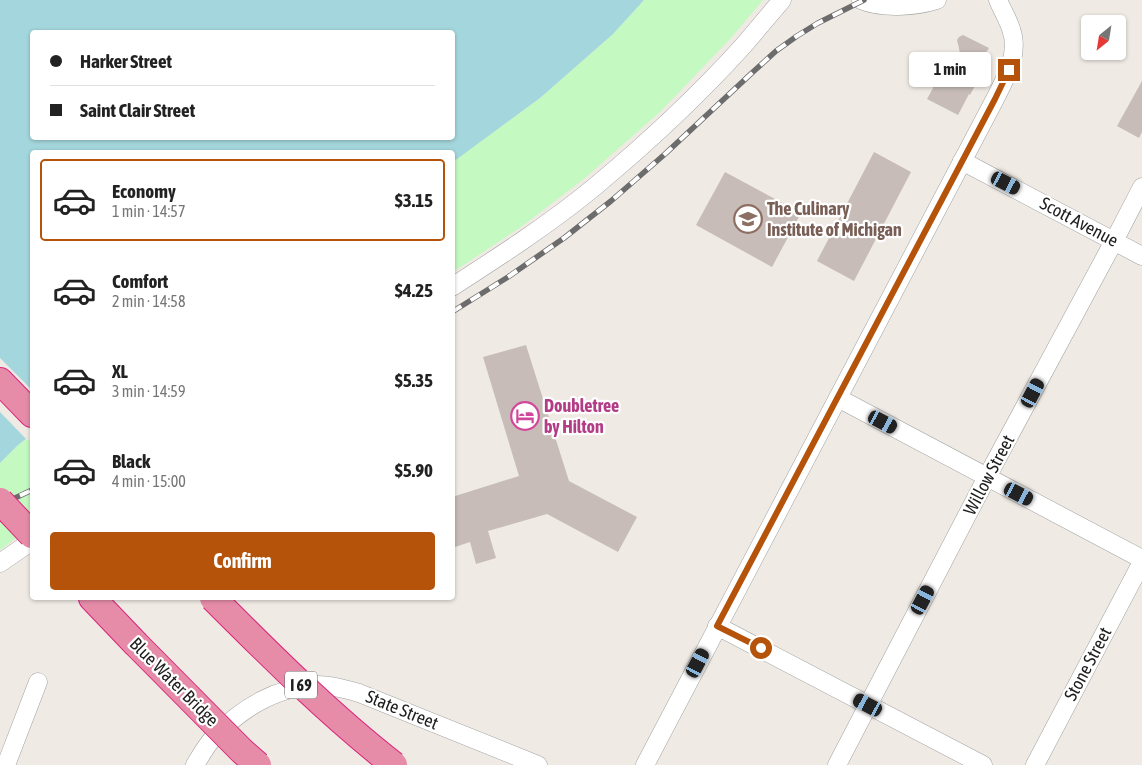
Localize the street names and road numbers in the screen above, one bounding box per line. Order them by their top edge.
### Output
street label: Scott Avenue [1037,192,1122,251]
street label: Willow Street [959,431,1018,518]
street label: Stone Street [1060,624,1116,704]
street label: Blue Water Bridge [126,633,223,730]
road number: I 69 [285,672,317,698]
street label: State Street [363,686,441,734]

